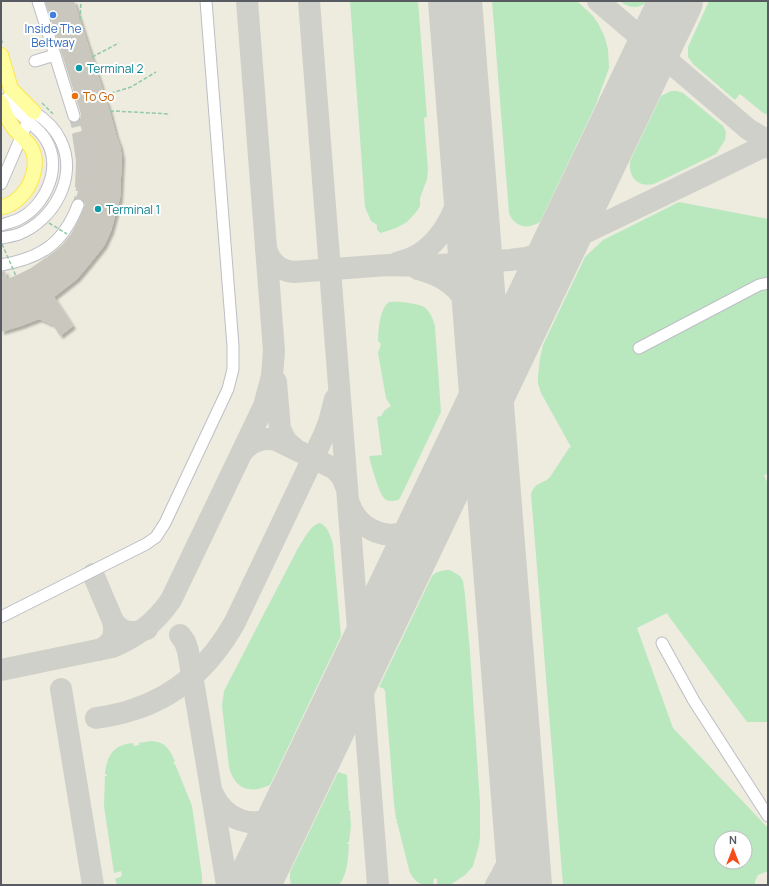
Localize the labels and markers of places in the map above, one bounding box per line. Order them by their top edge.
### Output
marker: Inside The Beltway [48,10,58,20]
place label: Inside The Beltway [25,20,81,51]
place label: Terminal 2 [87,60,144,77]
marker: Terminal 2 [74,63,84,73]
place label: To Go [83,88,114,105]
marker: To Go [70,91,80,101]
place label: Terminal 1 [106,201,160,218]
marker: Terminal 1 [93,204,103,214]

